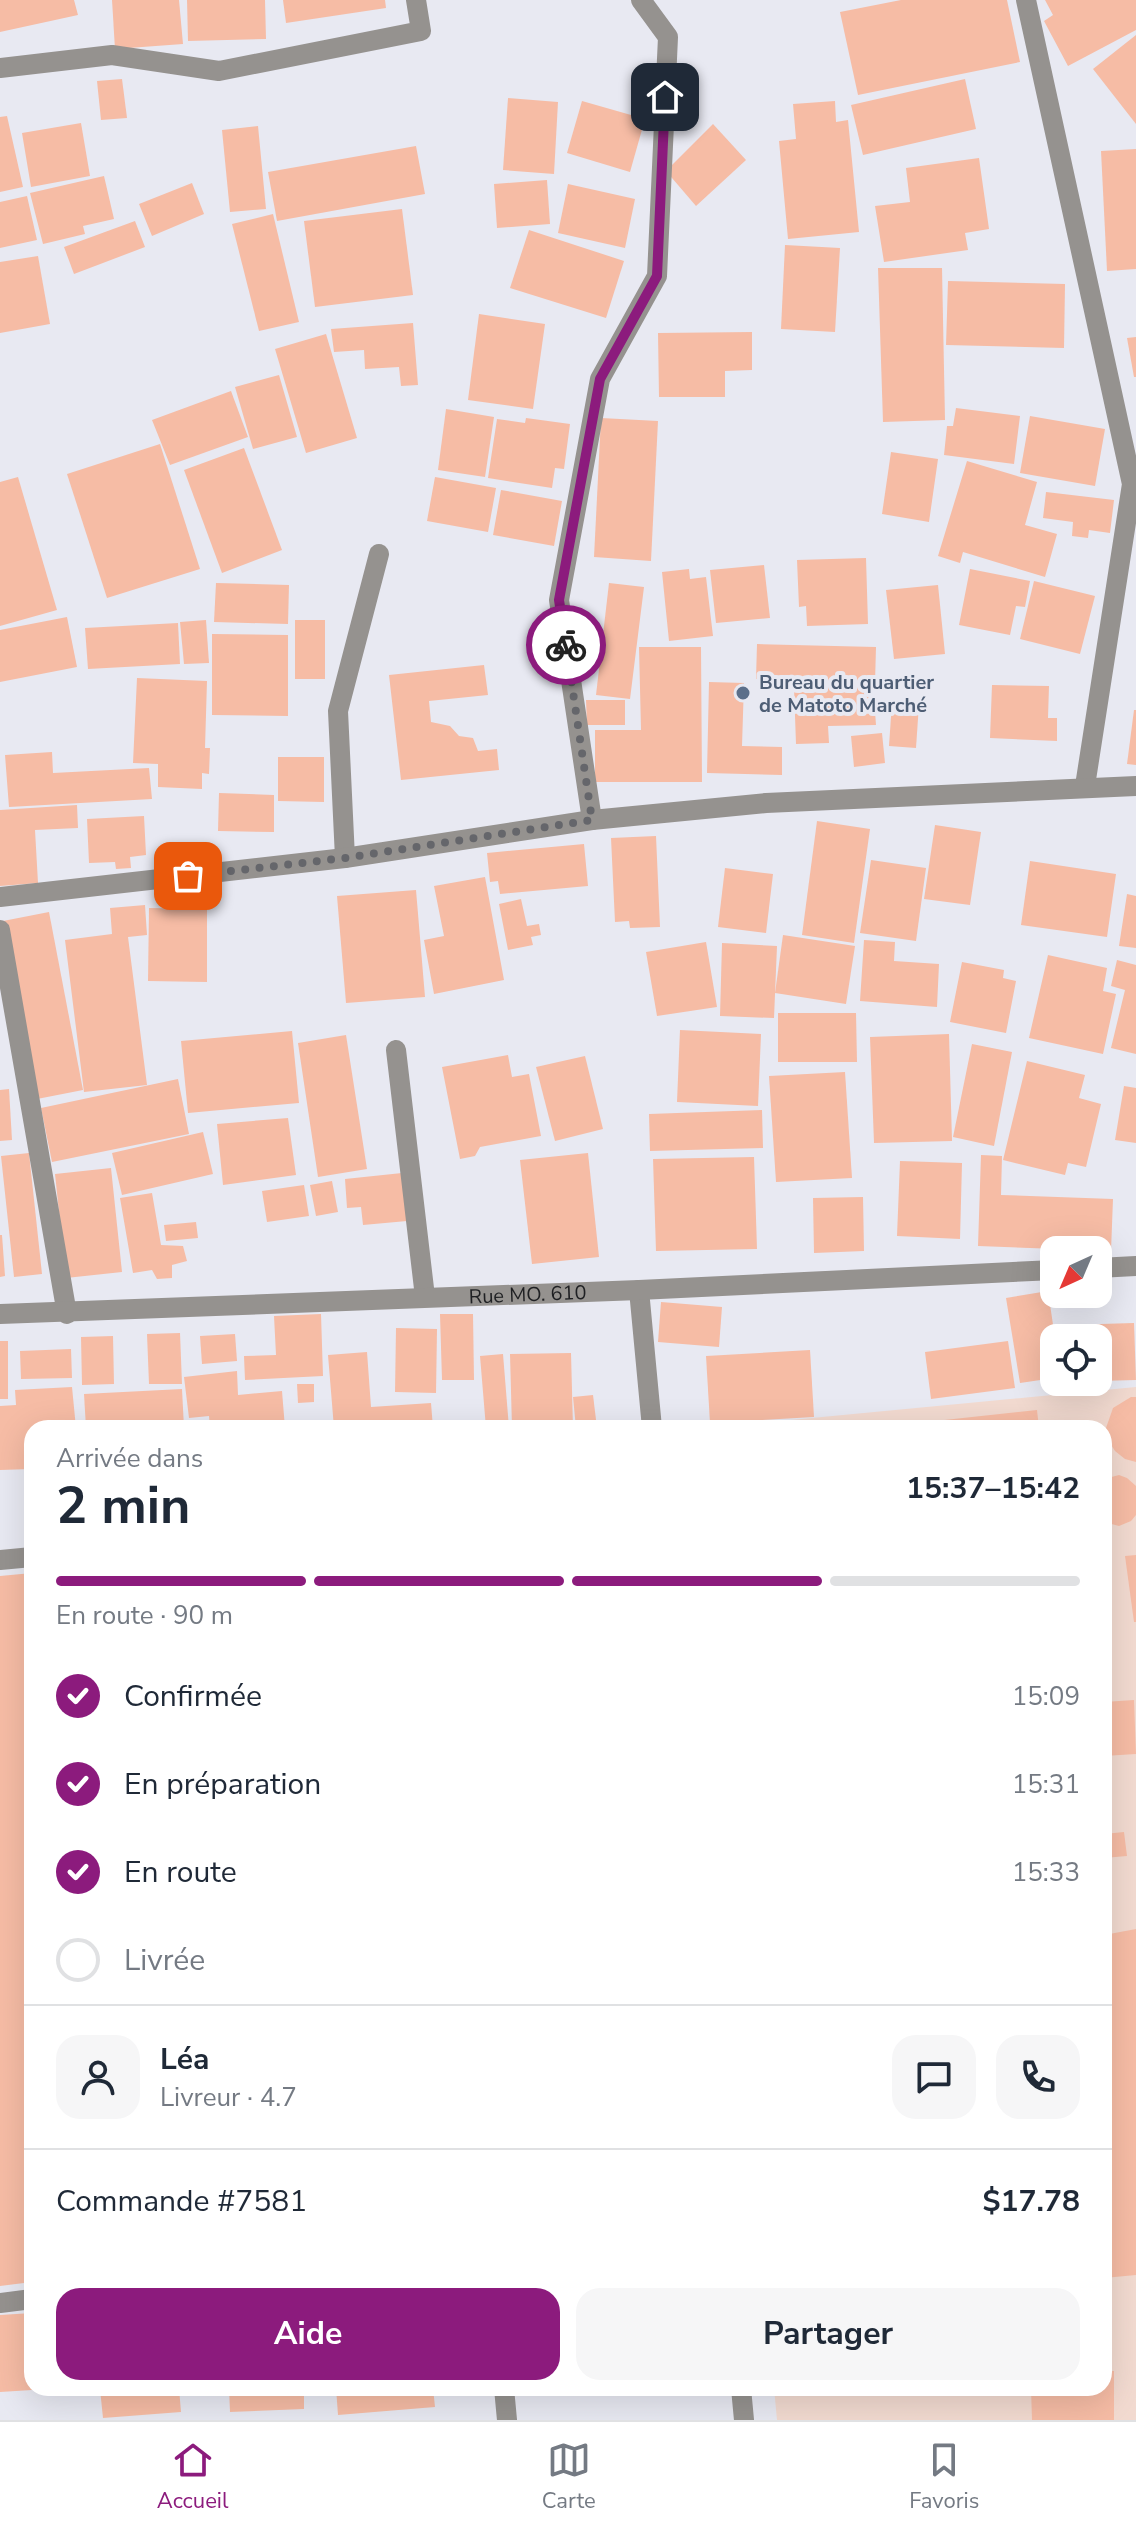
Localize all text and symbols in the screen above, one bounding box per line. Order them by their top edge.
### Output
pin [631,63,699,131]
icon: home [643,75,687,119]
courier [526,605,606,685]
icon: bike [544,623,588,667]
place label: Bureau du quartier de Matoto Marché [759,669,934,719]
marker: Bureau du quartier de Matoto Marché [734,684,752,702]
pin [154,842,222,910]
icon: bag [166,854,210,898]
north arrow [1040,1236,1112,1308]
map controls [1040,1236,1112,1396]
street label: Rue MO. 610 [468,1278,587,1310]
button: locate [1040,1324,1112,1396]
text: Arrivée dans [56,1441,203,1476]
text: 15:37–15:42 [906,1468,1080,1509]
text: 2 min [56,1470,191,1541]
text: En route · 90 m [56,1598,233,1633]
icon: check [56,1674,100,1718]
text: Confirmée [124,1676,262,1717]
text: 15:09 [1012,1679,1080,1714]
icon: check [56,1762,100,1806]
text: En préparation [124,1764,321,1805]
text: 15:31 [1012,1767,1080,1802]
icon: check [56,1850,100,1894]
text: En route [124,1852,237,1893]
text: 15:33 [1012,1855,1080,1890]
text: Livrée [124,1940,205,1981]
button: person [56,2035,140,2119]
button: chat [892,2035,976,2119]
button: phone [996,2035,1080,2119]
text: Léa [160,2039,209,2080]
text: Livreur · 4.7 [160,2080,297,2115]
text: Commande #7581 [56,2181,307,2222]
text: $17.78 [983,2181,1080,2222]
button: Aide [56,2288,560,2380]
button: Partager [576,2288,1080,2380]
tab: Accueil [157,2438,228,2516]
tab: Carte [542,2438,596,2516]
tab: Favoris [909,2438,979,2516]

